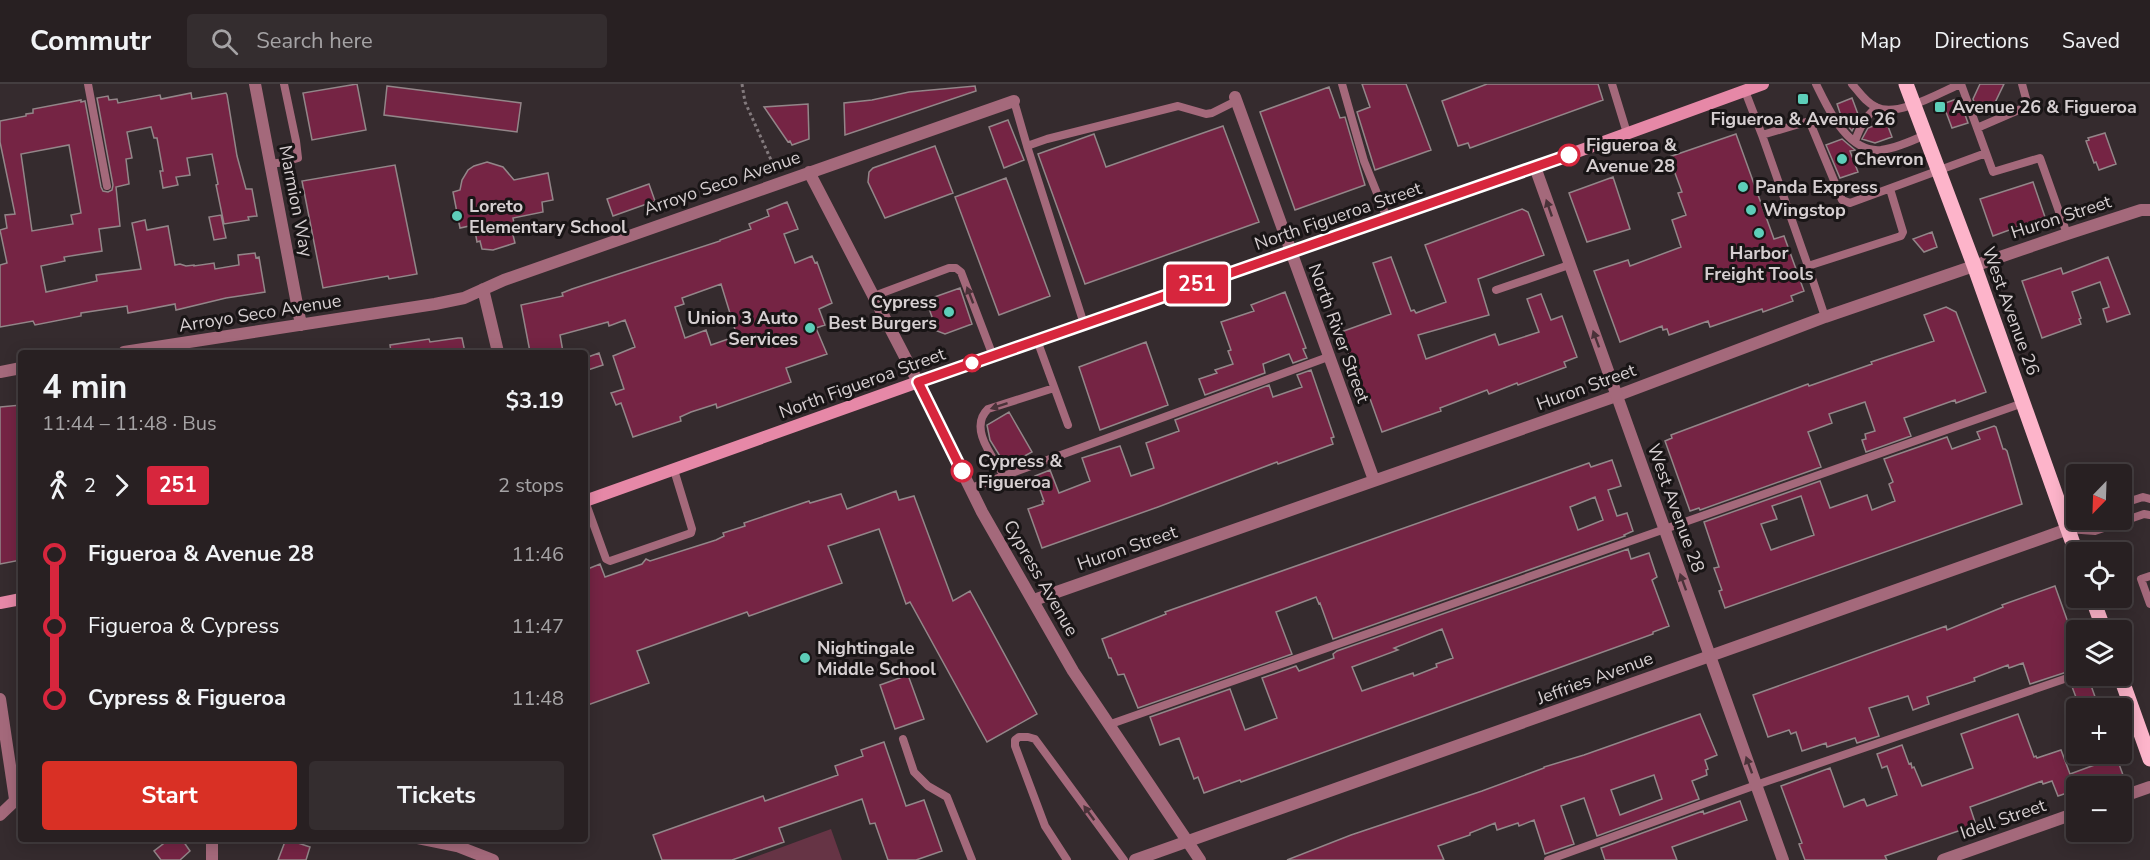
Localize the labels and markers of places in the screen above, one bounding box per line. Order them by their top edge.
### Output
marker: Figueroa & Avenue 26 [1796,92,1810,106]
place label: Avenue 26 & Figueroa [1952,95,2137,119]
marker: Avenue 26 & Figueroa [1933,100,1947,114]
place label: Figueroa & Avenue 26 [1711,107,1896,131]
place label: Figueroa & Avenue 28 [1586,133,1678,178]
marker: Figueroa & Avenue 28 [1558,144,1580,166]
place label: Chevron [1854,147,1924,171]
marker: Chevron [1835,152,1849,166]
place label: Panda Express [1755,175,1878,199]
marker: Panda Express [1736,180,1750,194]
place label: Loreto Elementary School [469,194,627,239]
place label: Wingstop [1763,198,1846,222]
marker: Wingstop [1744,203,1758,217]
marker: Loreto Elementary School [450,209,464,223]
marker: Harbor Freight Tools [1752,226,1766,240]
place label: Harbor Freight Tools [1704,241,1814,286]
place label: Cypress Best Burgers [828,290,937,335]
marker: Cypress Best Burgers [942,305,956,319]
place label: Union 3 Auto Services [687,306,798,351]
marker: Union 3 Auto Services [803,321,817,335]
unlabelled marker [963,354,981,372]
place label: Cypress & Figueroa [978,449,1063,494]
marker: Cypress & Figueroa [951,460,973,482]
place label: Nightingale Middle School [817,636,936,681]
marker: Nightingale Middle School [798,651,812,665]

